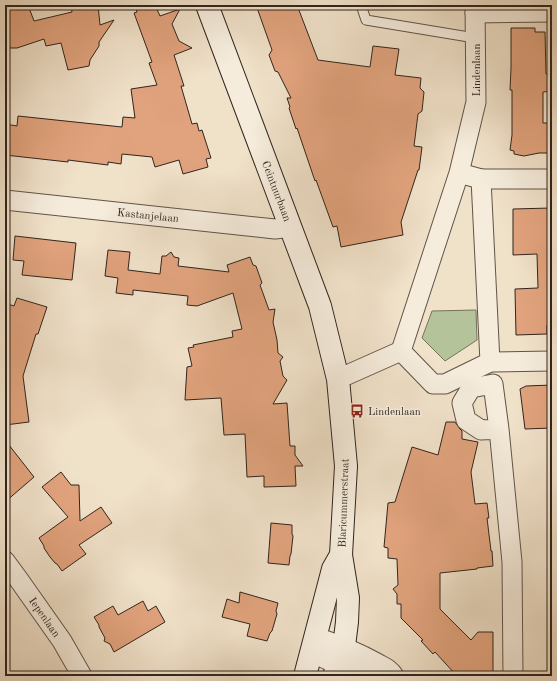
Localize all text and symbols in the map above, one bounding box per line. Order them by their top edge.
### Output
street label: Lindenlaan [472,44,483,96]
street label: Ceintuurbaan [259,160,292,223]
street label: Kastanjelaan [116,208,179,225]
bus stop icon: Lindenlaan [349,403,365,419]
place label: Lindenlaan [368,407,421,418]
street label: Blaricummerstraat [337,458,352,548]
street label: Iepenlaan [26,596,61,640]

